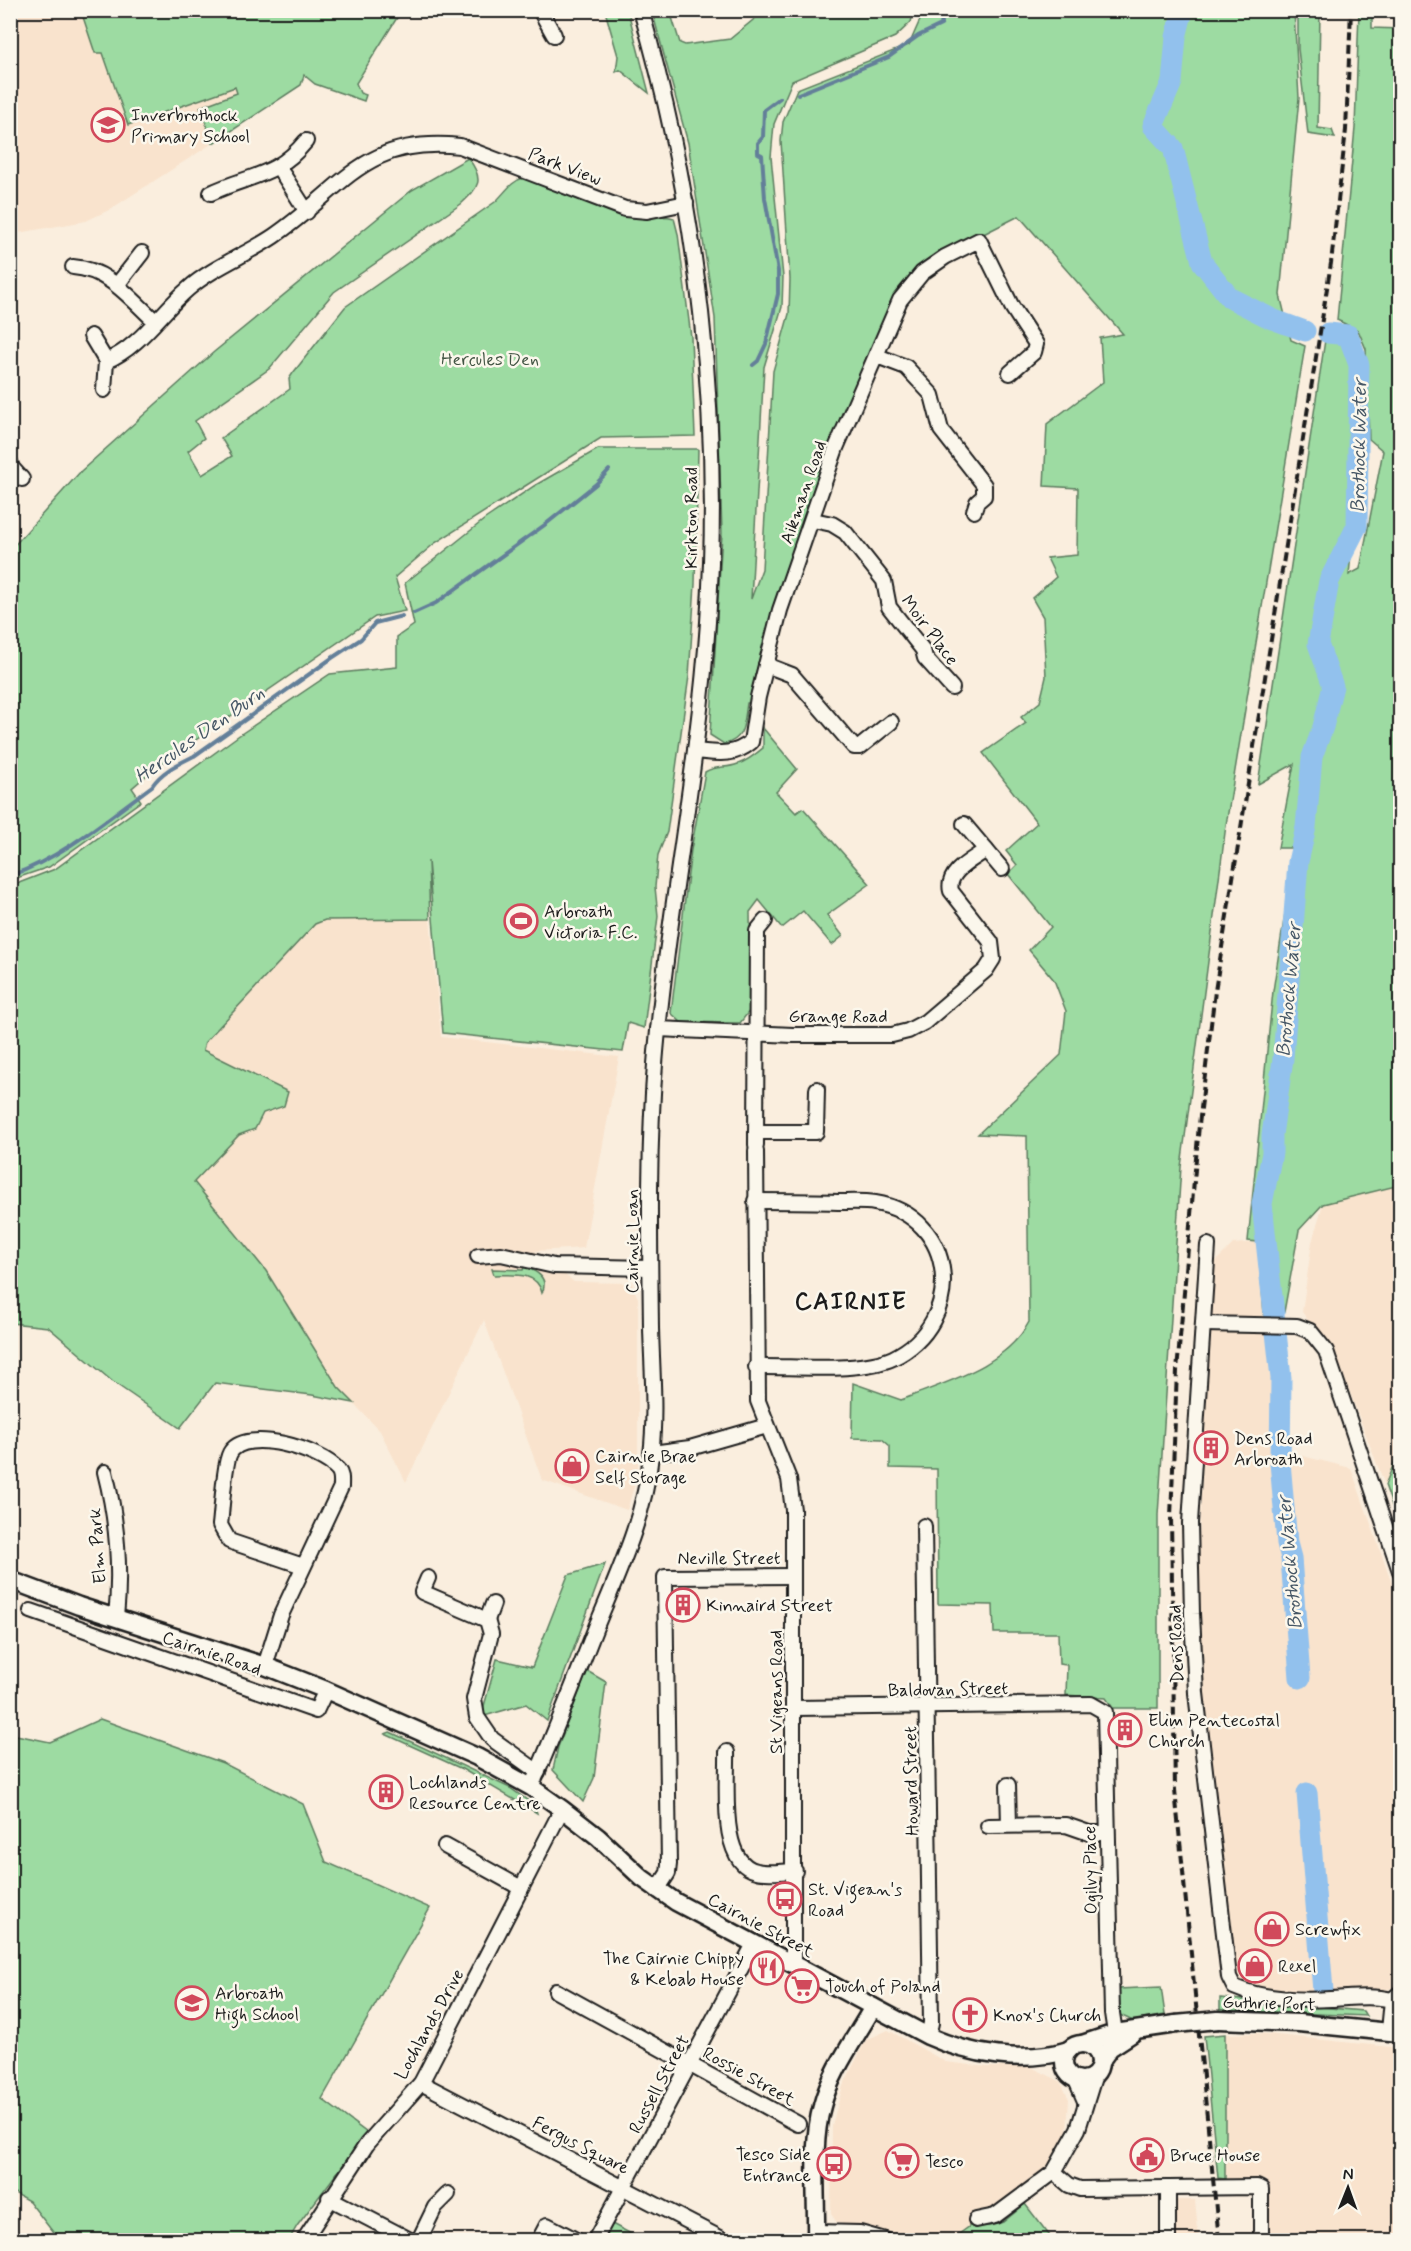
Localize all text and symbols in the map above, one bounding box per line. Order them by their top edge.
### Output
place label: Inverbrothock Primary School [131,104,250,149]
school or university icon: Inverbrothock Primary School [90,107,126,143]
street label: Park View [525,142,605,192]
park label: Hercules Den [441,348,539,372]
water label: Brothock Water [1345,376,1374,513]
street label: Aikman Road [775,437,833,547]
street label: Kirkton Road [680,467,704,569]
street label: Moir Place [895,591,964,671]
water label: Hercules Den Burn [129,680,270,790]
place label: Arbroath Victoria F.C. [544,900,638,945]
sports icon: Arbroath Victoria F.C. [503,903,539,939]
water label: Brothock Water [1270,920,1309,1058]
street label: Grange Road [788,1005,888,1029]
street label: Cairnie Loan [621,1189,645,1293]
district label: CAIRNIE [795,1287,907,1318]
place label: Dens Road Arbroath [1234,1427,1312,1472]
building icon: Dens Road Arbroath [1193,1430,1229,1466]
place label: Cairnie Brae Self Storage [595,1445,696,1490]
shop icon: Cairnie Brae Self Storage [554,1448,590,1484]
water label: Brothock Water [1271,1492,1310,1631]
street label: Elm Park [83,1507,113,1585]
street label: Neville Street [677,1547,781,1571]
building icon: Kinnaird Street [665,1587,701,1623]
place label: Kinnaird Street [706,1594,833,1618]
street label: Dens Road [1164,1604,1190,1684]
street label: Cairnie Road [159,1626,264,1682]
street label: St Vigeans Road [765,1630,789,1754]
street label: Baldovan Street [888,1677,1009,1703]
place label: Elim Pentecostal Church [1148,1709,1280,1754]
building icon: Elim Pentecostal Church [1107,1712,1143,1748]
street label: Howard Street [899,1726,925,1836]
place label: Lochlands Resource Centre [409,1771,541,1816]
building icon: Lochlands Resource Centre [368,1774,404,1810]
street label: Ogilvy Place [1078,1825,1104,1914]
place label: St. Vigean's Road [808,1878,902,1923]
bus stop icon: St. Vigean's Road [767,1881,803,1917]
street label: Cairnie Street [703,1888,818,1964]
shop icon: Screwfix [1254,1911,1290,1947]
place label: Screwfix [1295,1918,1361,1942]
place label: The Cairnie Chippy & Kebab House [603,1947,744,1992]
shop icon: Rexel [1237,1948,1273,1984]
restaurant icon: The Cairnie Chippy & Kebab House [749,1950,785,1986]
place label: Rexel [1278,1955,1316,1979]
street label: Lochlands Drive [390,1965,470,2084]
supermarket icon: Touch of Poland [784,1968,820,2004]
place label: Touch of Poland [825,1975,940,1999]
place label: Arbroath High School [215,1982,299,2029]
school or university icon: Arbroath High School [174,1985,210,2021]
street label: Guthrie Port [1222,1990,1316,2018]
church icon: Knox's Church [952,1997,988,2033]
place label: Knox's Church [993,2004,1102,2028]
street label: Russell Street [624,2031,696,2138]
street label: Rossie Street [698,2042,799,2112]
street label: Fergus Square [528,2111,633,2181]
public building icon: Bruce House [1129,2137,1165,2173]
place label: Tesco Side Entrance [736,2143,811,2188]
supermarket icon: Tesco [884,2143,920,2179]
place label: Bruce House [1170,2144,1260,2168]
bus stop icon: Tesco Side Entrance [816,2146,852,2182]
place label: Tesco [925,2150,963,2174]
north arrow [1318,2158,1378,2218]
text: N [1343,2164,1354,2185]

